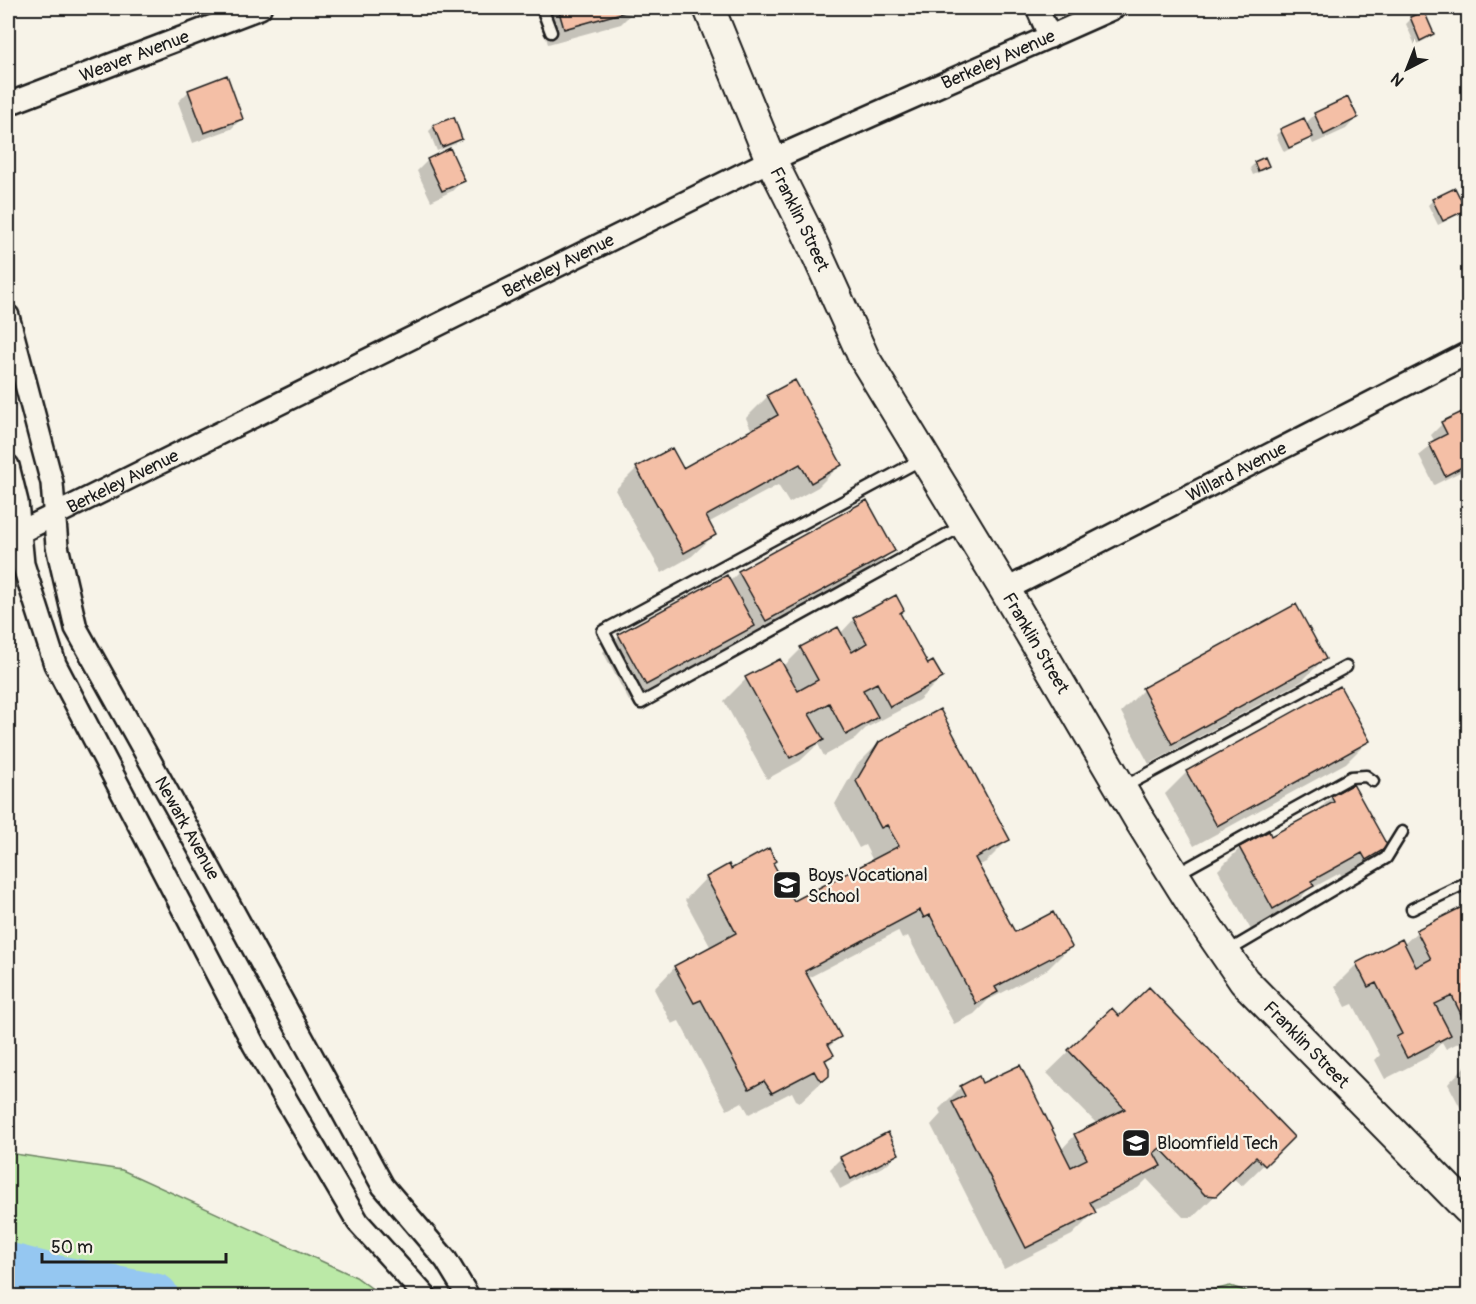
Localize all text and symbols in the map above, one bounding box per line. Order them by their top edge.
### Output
street label: Berkeley Avenue [938,24,1059,95]
street label: Weaver Avenue [76,25,192,88]
north arrow [1377,39,1437,99]
text: N [1387,68,1408,90]
street label: Franklin Street [764,163,835,276]
street label: Berkeley Avenue [499,228,618,303]
street label: Willard Avenue [1183,437,1291,507]
street label: Berkeley Avenue [63,444,183,519]
street label: Franklin Street [997,589,1075,699]
street label: Newark Avenue [149,773,225,884]
place label: Boys Vocational School [808,864,928,908]
school or university icon: Boys Vocational School [771,869,803,901]
street label: Franklin Street [1258,997,1354,1094]
school or university icon: Bloomfield Tech [1120,1127,1152,1159]
place label: Bloomfield Tech [1157,1132,1278,1155]
scale bar [42,1226,226,1264]
text: 50 m [51,1236,93,1259]

